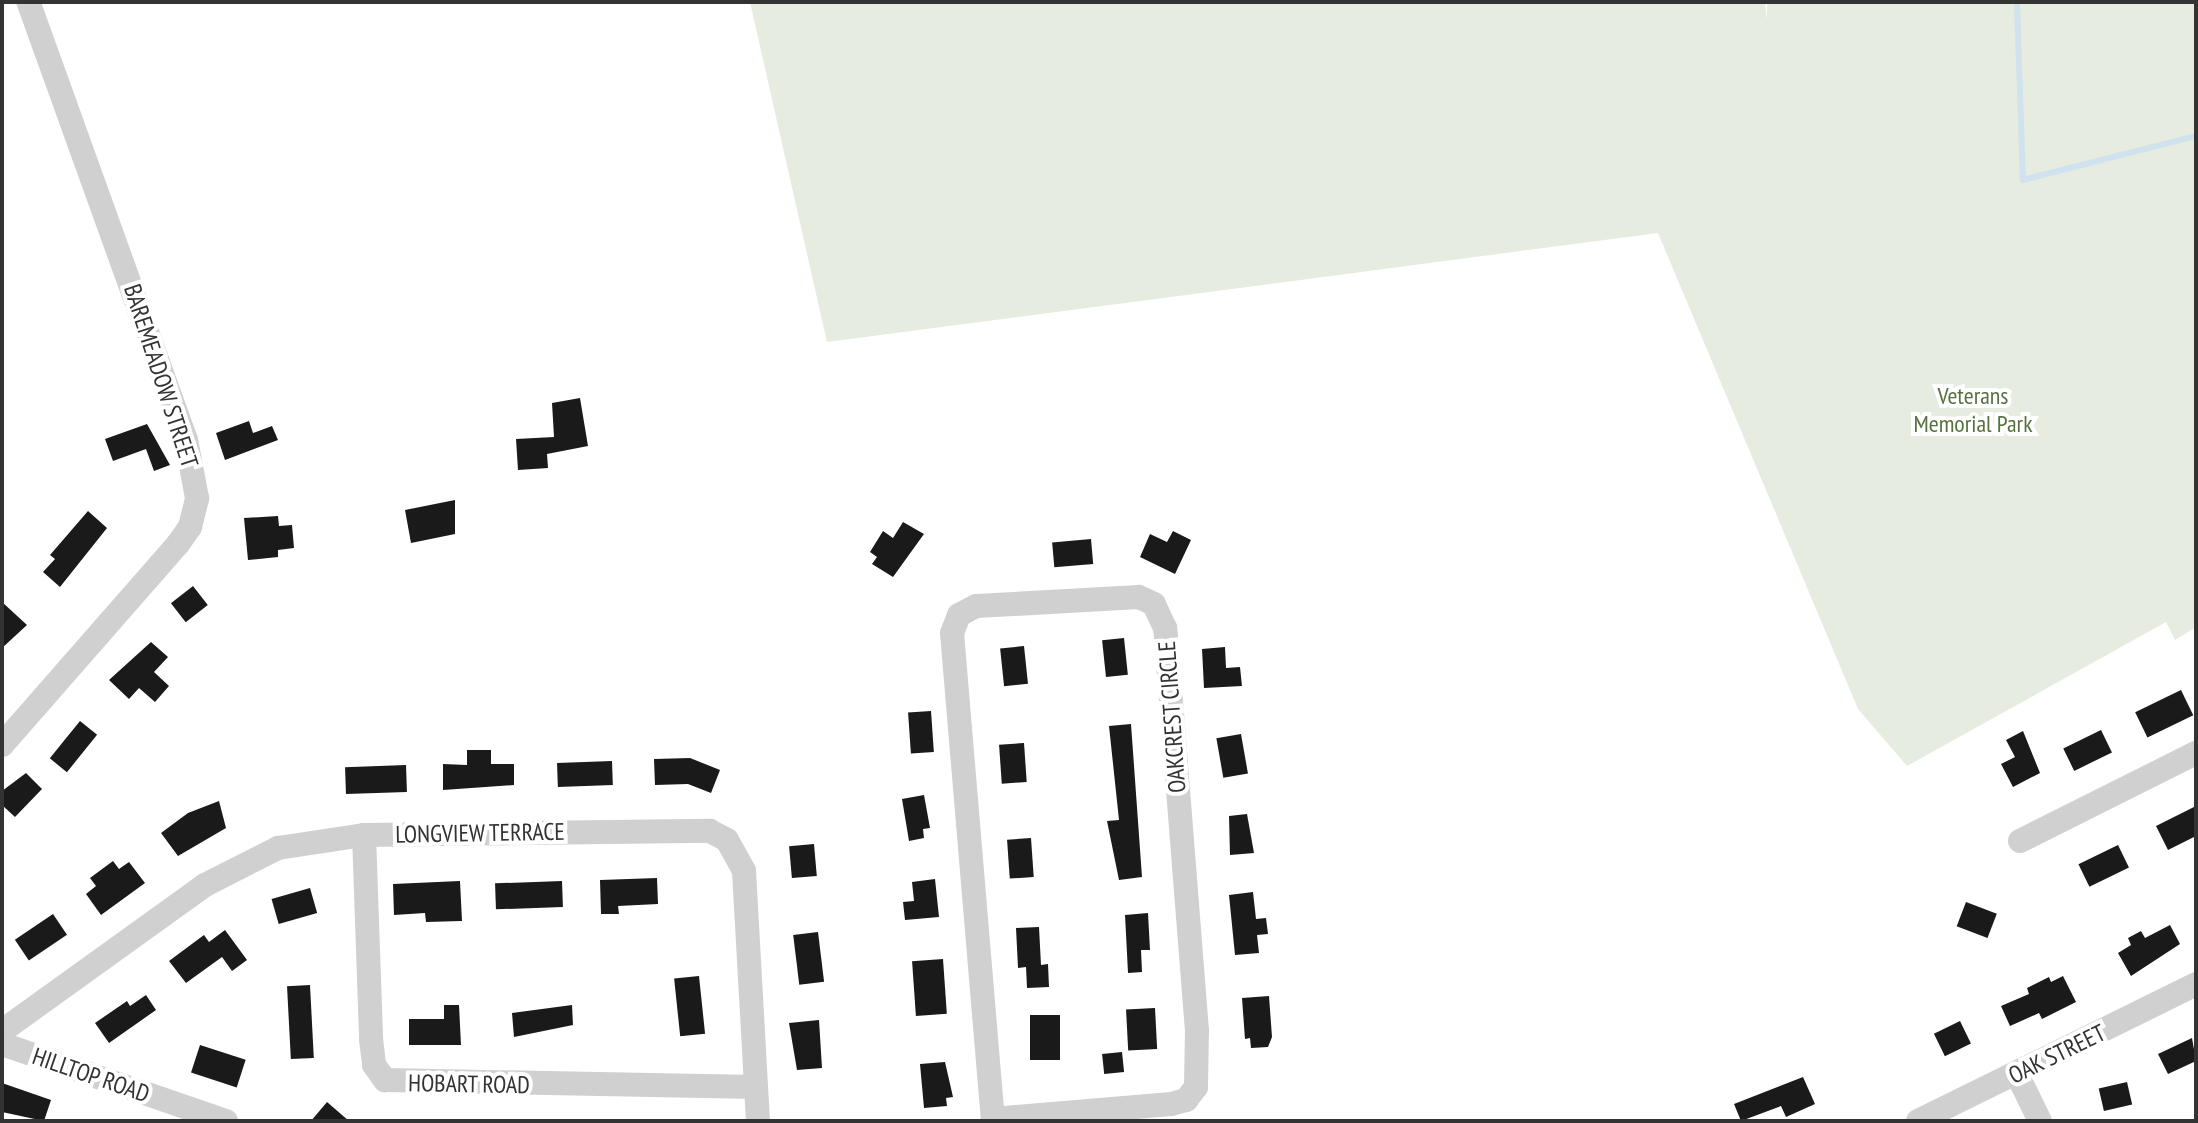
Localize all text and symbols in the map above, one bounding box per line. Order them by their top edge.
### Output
street label: BAREMEADOW STREET [118,280,204,472]
park label: Veterans Memorial Park [1914,382,2032,438]
street label: OAKCREST CIRCLE [1152,640,1192,794]
street label: LONGVIEW TERRACE [395,817,565,849]
street label: OAK STREET [2004,1018,2110,1090]
street label: HILLTOP ROAD [28,1041,154,1109]
street label: HOBART ROAD [408,1069,530,1099]

